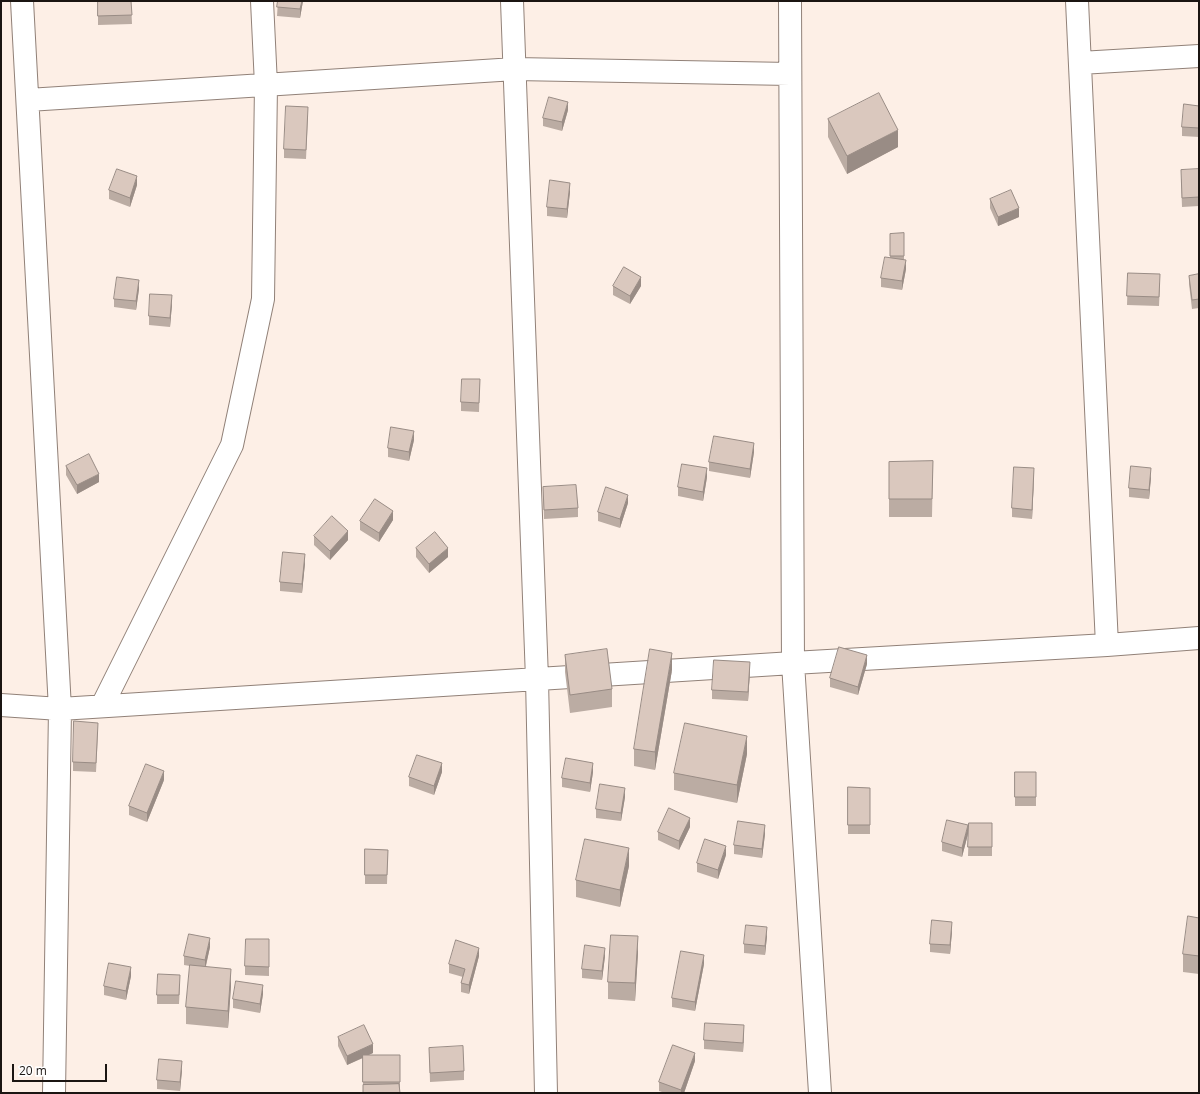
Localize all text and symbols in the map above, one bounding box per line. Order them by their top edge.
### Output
scale bar [14,1056,109,1082]
text: 20 m [19,1062,47,1079]

